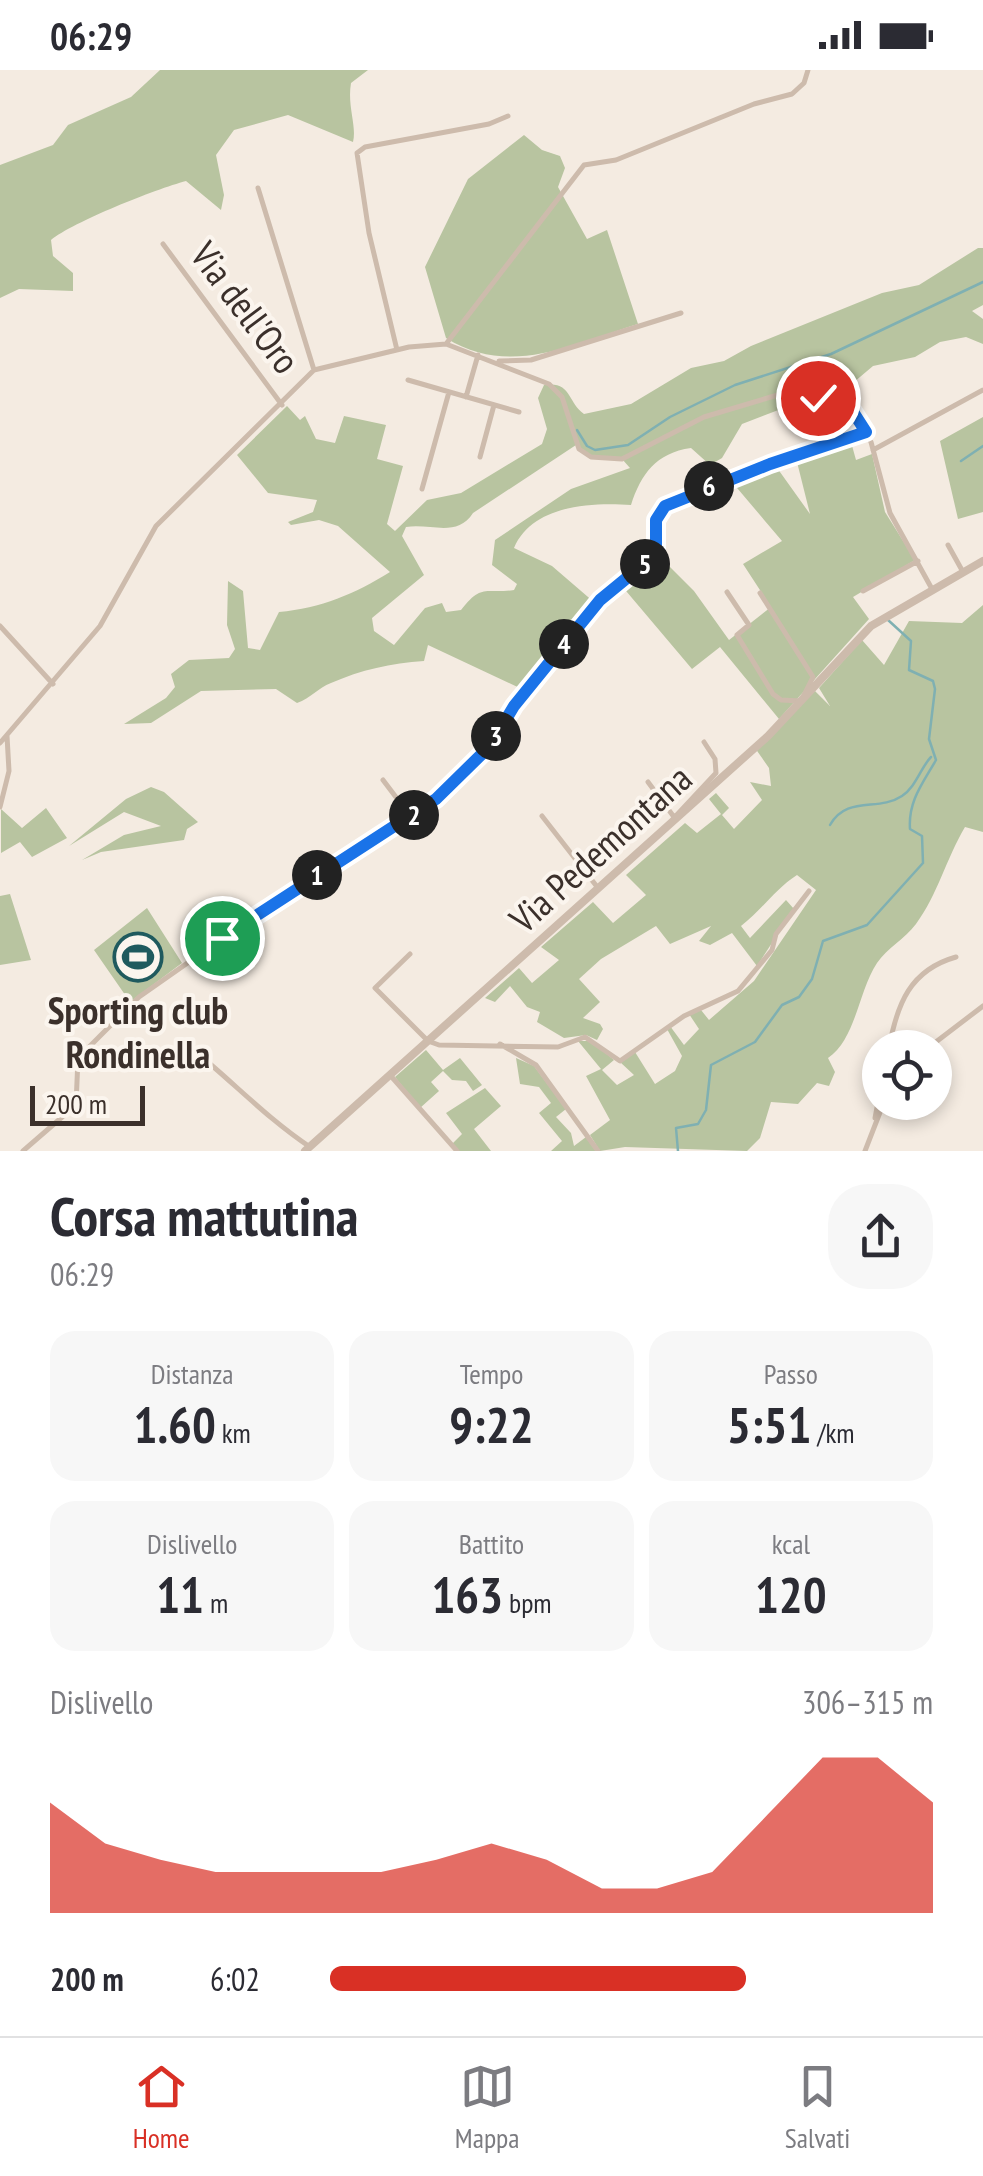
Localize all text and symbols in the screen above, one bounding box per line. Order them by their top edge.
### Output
text: 06:29 [50,11,132,60]
street label: Via dell'Oro [180,231,312,383]
pin [776,356,861,441]
icon: check [791,371,846,426]
pin: 6 [684,461,734,511]
text: 6 [702,467,716,504]
pin: 5 [620,539,670,589]
text: 5 [638,545,652,582]
pin: 4 [539,619,589,669]
text: 4 [557,625,571,662]
pin: 3 [471,711,521,761]
text: 3 [489,717,503,754]
street label: Via Pedemontana [498,753,701,943]
pin: 2 [389,790,439,840]
text: 2 [407,796,421,833]
pin: 1 [292,850,342,900]
text: 1 [310,856,324,893]
pin [180,896,265,981]
icon: arrive [195,911,250,966]
sports icon: Sporting club Rondinella [112,931,164,983]
place label: Sporting club Rondinella [48,985,228,1078]
map controls [862,1030,952,1120]
button: locate [862,1030,952,1120]
scale bar [30,1081,145,1126]
text: 200 m [45,1085,107,1122]
text: Corsa mattutina [50,1180,359,1251]
button: share [828,1184,933,1289]
text: 06:29 [50,1253,114,1295]
text: Distanza [151,1355,234,1392]
text: Tempo [460,1355,523,1392]
text: Passo [764,1355,818,1392]
text: 1.60 [133,1392,216,1457]
text: 9:22 [449,1392,534,1457]
text: 5:51 [727,1392,811,1457]
text: km [216,1414,251,1451]
text: /km [811,1414,855,1451]
text: Dislivello [147,1525,237,1562]
text: Battito [459,1525,524,1562]
text: kcal [772,1525,810,1562]
text: 11 [156,1562,204,1627]
text: 163 [431,1562,503,1627]
text: 120 [755,1562,827,1627]
text: m [204,1584,228,1621]
text: bpm [503,1584,552,1621]
text: Dislivello [50,1681,153,1723]
text: 306–315 m [802,1681,933,1723]
text: 200 m [50,1958,124,2000]
text: 6:02 [210,1958,260,2000]
tab: Home [133,2059,190,2156]
tab: Mappa [455,2059,519,2156]
tab: Salvati [785,2059,850,2156]

